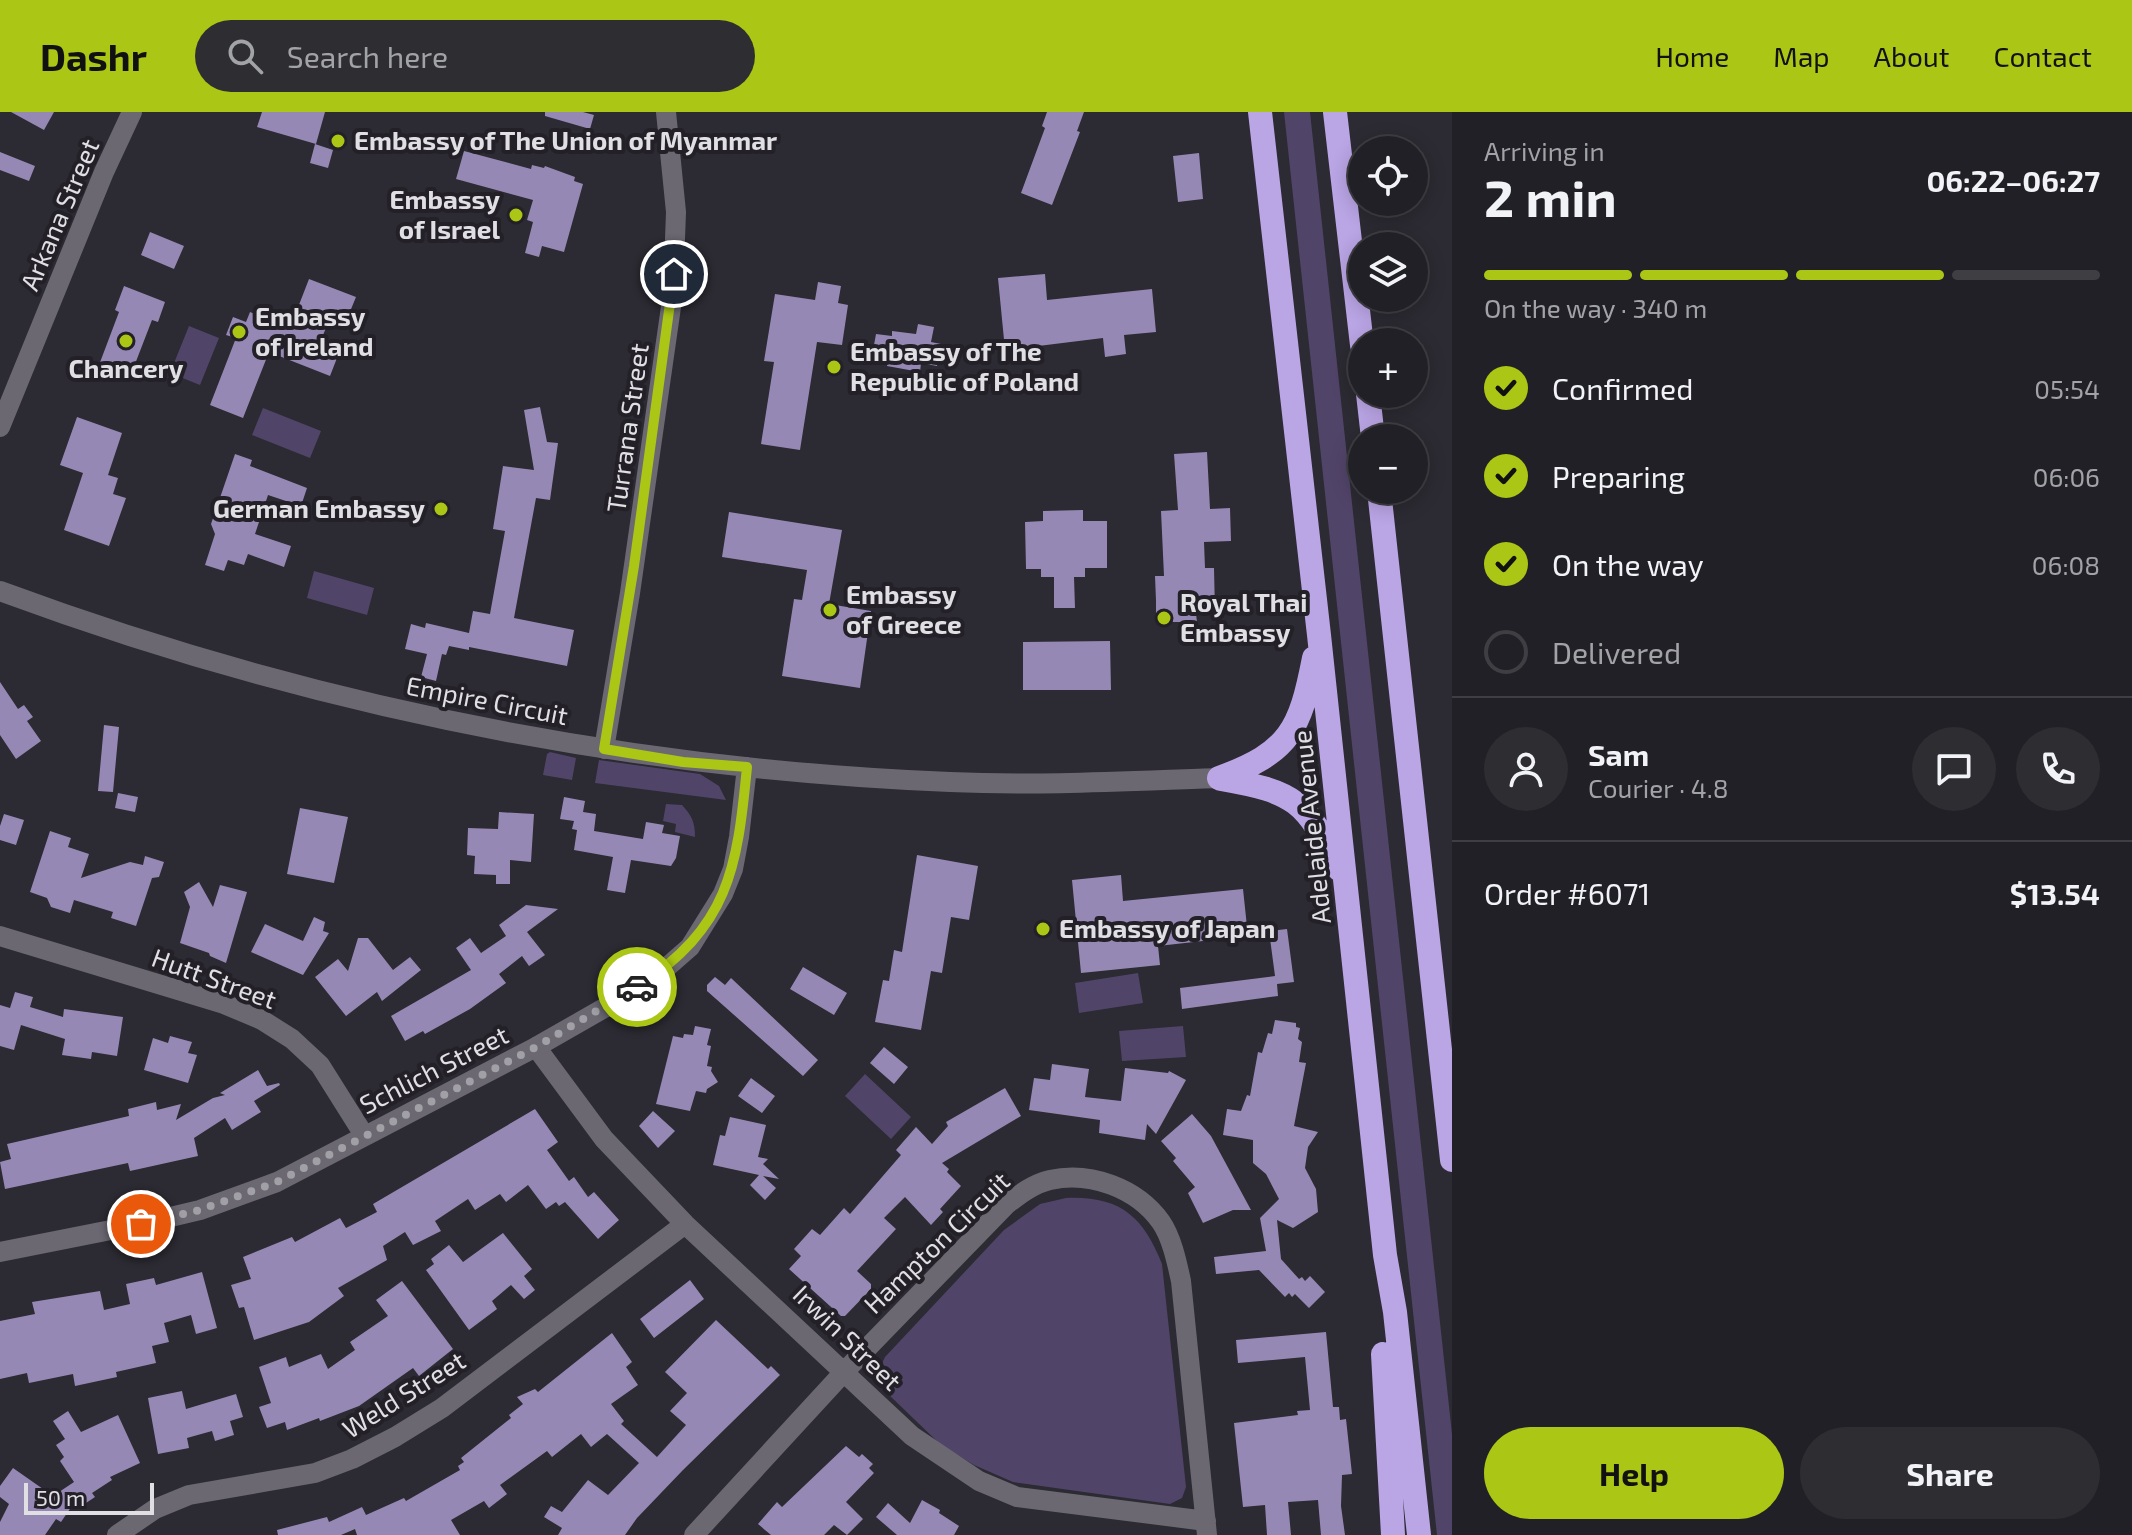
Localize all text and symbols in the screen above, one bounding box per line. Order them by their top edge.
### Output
search box [195,20,755,92]
text: Dashr [40,33,147,79]
icon: search [223,34,267,78]
text: Search here [287,38,448,74]
text: Home [1655,39,1729,73]
text: Map [1773,39,1830,73]
text: About [1874,39,1949,73]
text: Contact [1993,39,2092,73]
place label: Embassy of The Union of Myanmar [354,124,777,156]
marker: Embassy of The Union of Myanmar [329,132,347,150]
street label: Arkana Street [13,134,104,295]
text: Arriving in [1484,135,1605,166]
map controls [1348,136,1428,504]
button: locate [1348,136,1428,216]
text: 06:22–06:27 [1926,162,2100,198]
text: 2 min [1484,165,1617,227]
place label: Embassy of Israel [390,183,500,244]
marker: Embassy of Israel [507,206,525,224]
button: layers [1348,232,1428,312]
pin [640,240,708,308]
icon: home [652,252,696,296]
text: On the way · 340 m [1484,292,1707,323]
place label: Embassy of Ireland [255,300,374,361]
marker: Embassy of Ireland [230,323,248,341]
button: + [1348,328,1428,408]
marker: Chancery [117,332,135,350]
place label: Embassy of The Republic of Poland [850,335,1079,396]
street label: Turrana Street [599,341,654,514]
place label: Chancery [69,352,184,384]
marker: Embassy of The Republic of Poland [825,358,843,376]
icon: check [1484,366,1528,410]
text: Confirmed [1552,370,1693,406]
text: 05:54 [2034,373,2100,404]
button: − [1348,424,1428,504]
icon: check [1484,454,1528,498]
text: Preparing [1552,458,1685,494]
text: 06:06 [2033,461,2100,492]
place label: German Embassy [213,492,425,524]
marker: German Embassy [432,500,450,518]
icon: check [1484,542,1528,586]
text: On the way [1552,546,1704,582]
text: 06:08 [2032,549,2100,580]
place label: Embassy of Greece [846,578,962,639]
place label: Royal Thai Embassy [1180,586,1307,648]
marker: Embassy of Greece [821,601,839,619]
marker: Royal Thai Embassy [1155,609,1173,627]
text: Delivered [1552,634,1681,670]
street label: Empire Circuit [404,669,571,730]
button: person [1484,727,1568,811]
button: chat [1912,727,1996,811]
button: phone [2016,727,2100,811]
street label: Adelaide Avenue [1285,729,1336,926]
text: Sam [1588,736,1649,772]
text: Courier · 4.8 [1588,772,1729,803]
text: Order #6071 [1484,875,1650,911]
text: $13.54 [2010,875,2100,911]
place label: Embassy of Japan [1059,912,1275,944]
marker: Embassy of Japan [1034,920,1052,938]
street label: Hutt Street [148,941,281,1014]
courier [597,947,677,1027]
icon: car [615,965,659,1009]
street label: Schlich Street [354,1018,513,1119]
street label: Hampton Circuit [857,1165,1015,1319]
pin [107,1190,175,1258]
icon: bag [119,1202,163,1246]
street label: Irwin Street [788,1278,909,1396]
street label: Weld Street [336,1344,470,1444]
button: Help [1484,1427,1784,1519]
button: Share [1800,1427,2100,1519]
scale bar [24,1479,154,1515]
text: 50 m [36,1484,85,1510]

